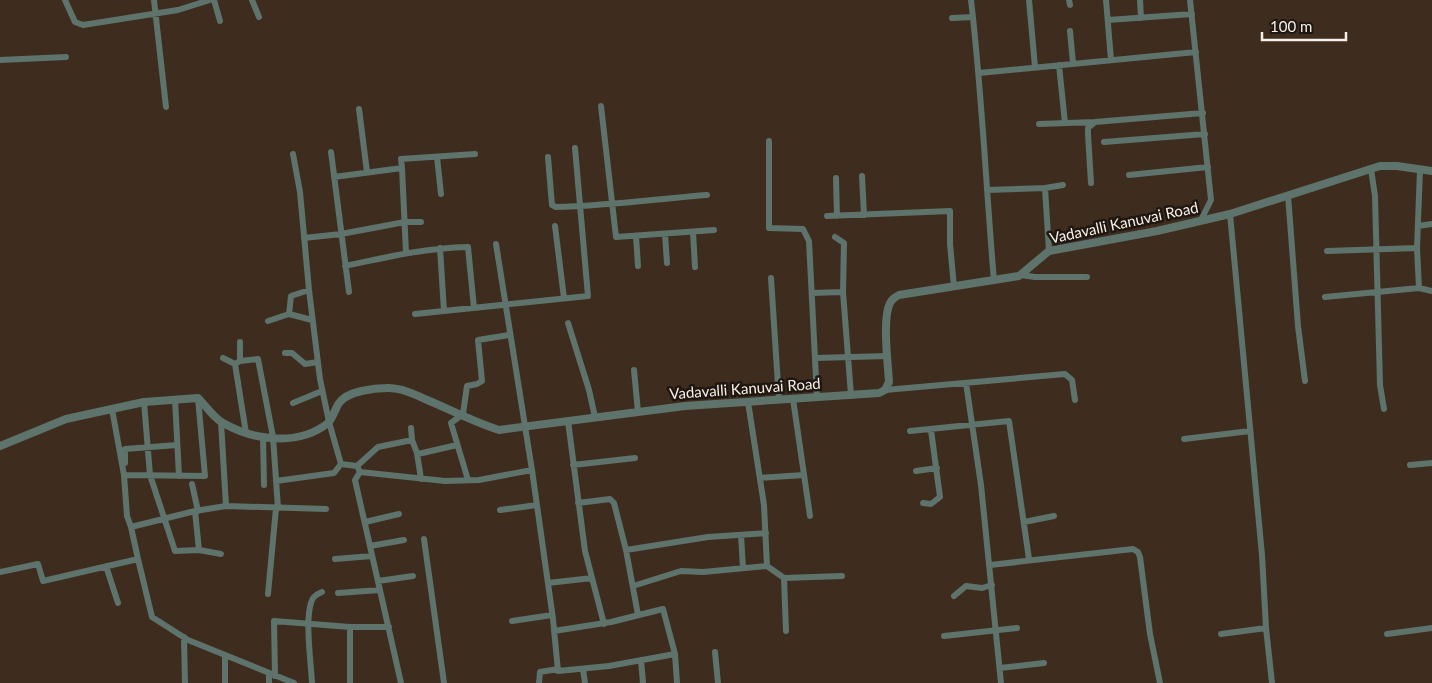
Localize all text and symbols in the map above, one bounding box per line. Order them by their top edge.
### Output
scale bar [1262,10,1346,42]
text: 100 m [1270,17,1312,35]
street label: Vadavalli Kanuvai Road [1048,197,1200,247]
street label: Vadavalli Kanuvai Road [669,374,821,402]

